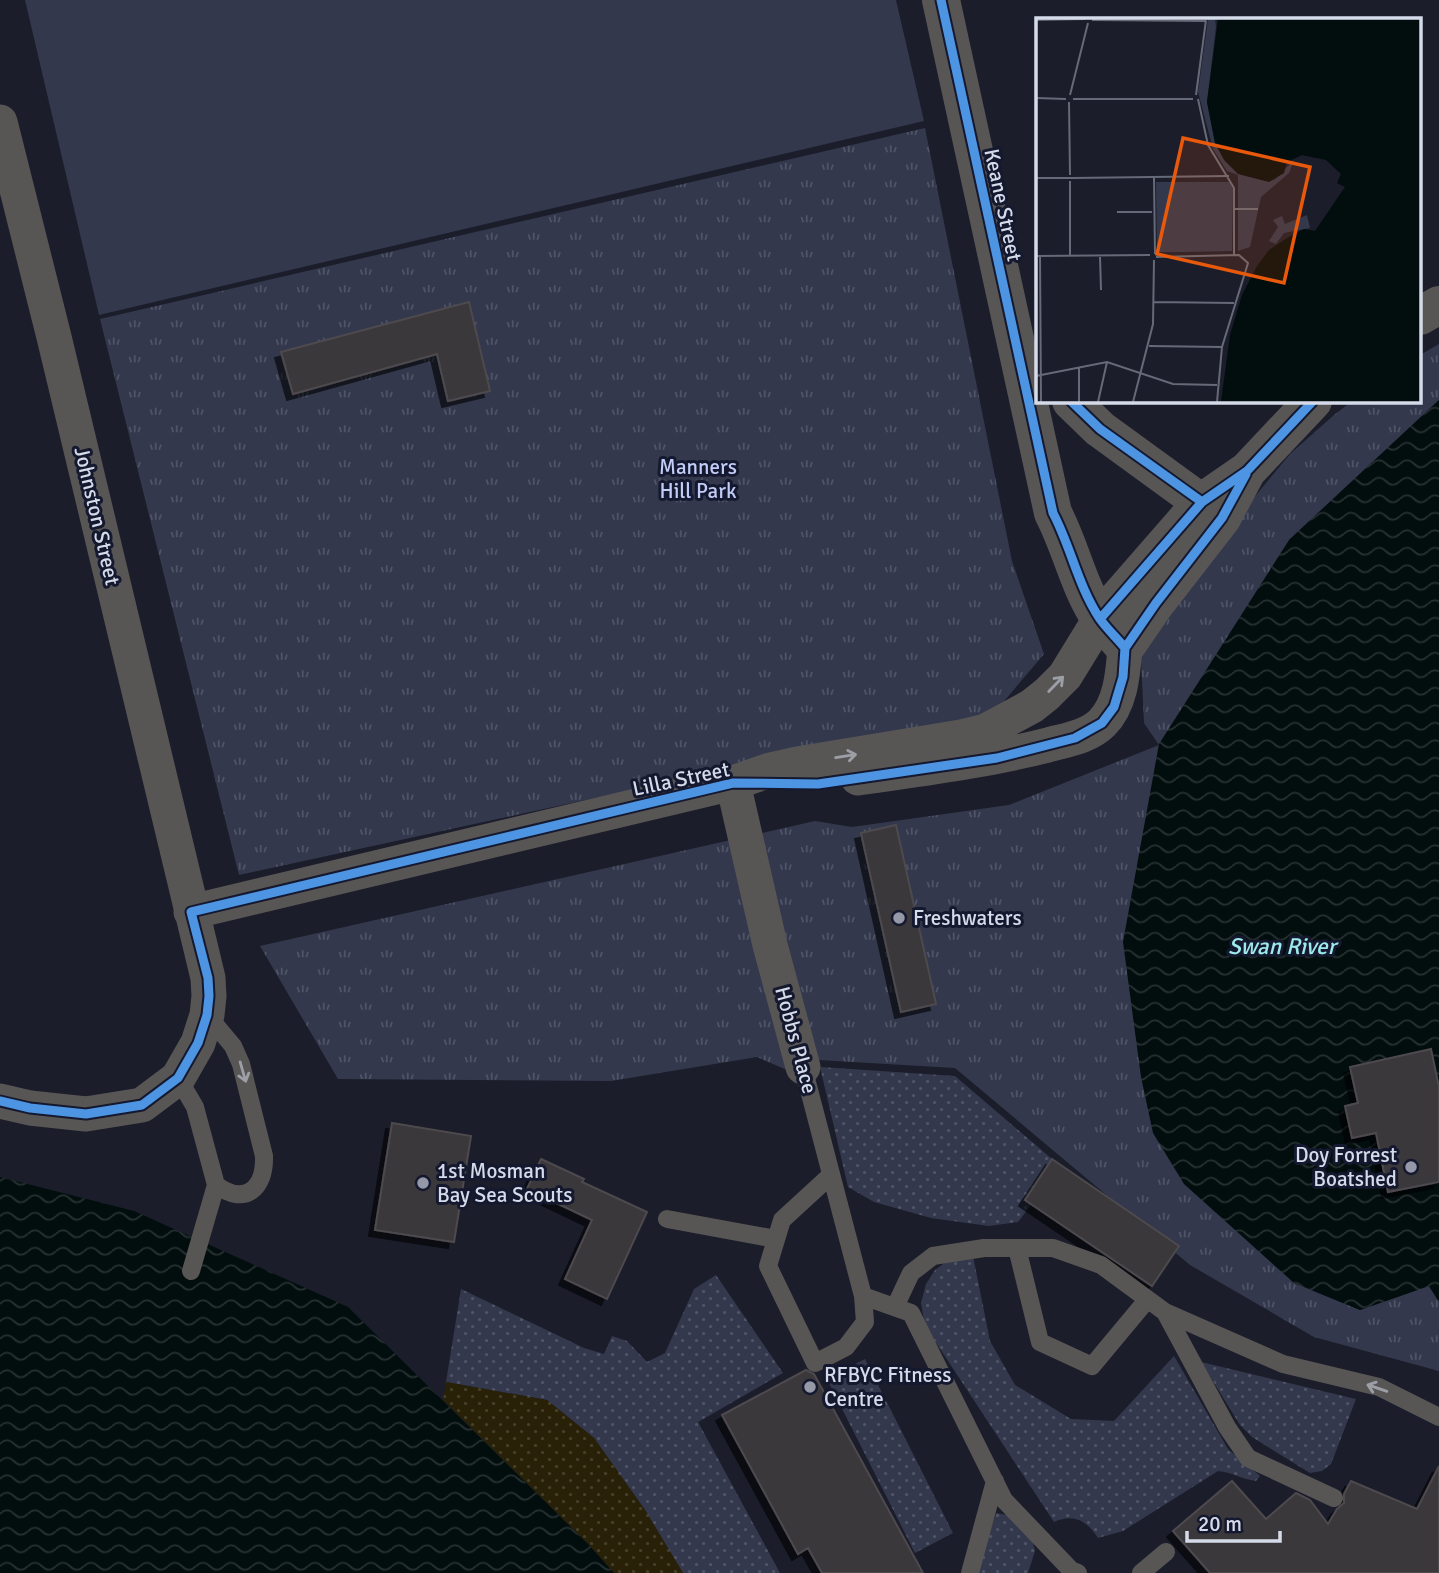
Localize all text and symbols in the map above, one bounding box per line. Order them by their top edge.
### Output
inset map [1036,18,1422,402]
street label: Keane Street [978,146,1028,264]
street label: Johnston Street [68,444,126,588]
park label: Manners Hill Park [659,454,737,504]
one-way arrow [1048,676,1065,693]
one-way arrow [834,749,857,762]
street label: Lilla Street [630,756,732,802]
place label: Freshwaters [913,905,1022,931]
marker: Freshwaters [891,910,907,926]
water label: Swan River [1228,932,1340,961]
street label: Hobbs Place [769,984,823,1096]
one-way arrow [237,1060,250,1082]
place label: Doy Forrest Boatshed [1295,1142,1397,1192]
place label: 1st Mosman Bay Sea Scouts [437,1158,572,1208]
marker: Doy Forrest Boatshed [1403,1159,1419,1175]
marker: 1st Mosman Bay Sea Scouts [415,1175,431,1191]
place label: RFBYC Fitness Centre [824,1362,951,1412]
marker: RFBYC Fitness Centre [802,1379,818,1395]
one-way arrow [1367,1381,1389,1393]
scale bar [1187,1500,1280,1544]
text: 20 m [1198,1511,1242,1537]

